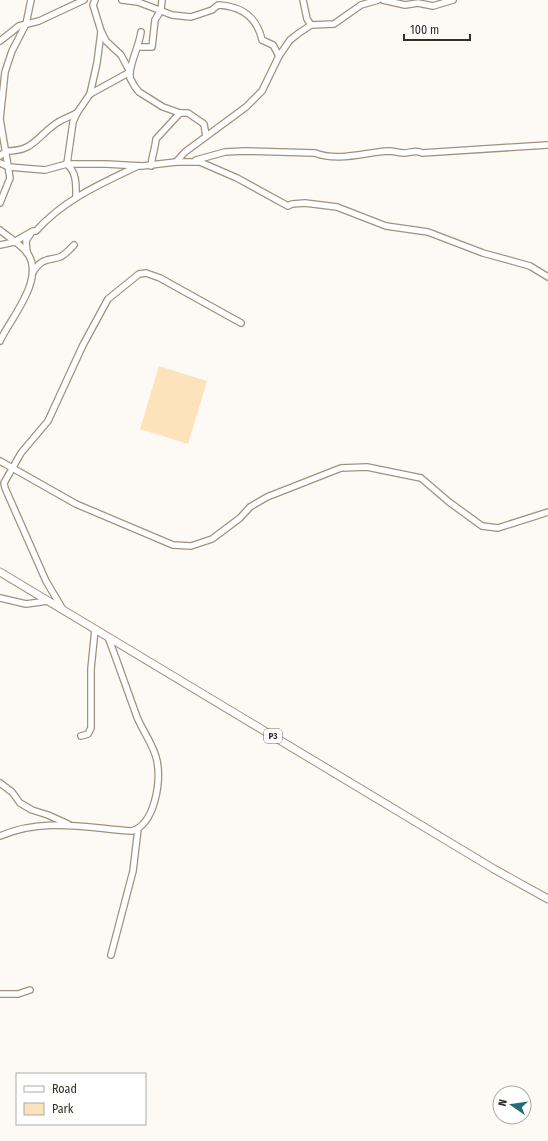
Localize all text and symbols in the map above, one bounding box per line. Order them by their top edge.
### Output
scale bar [404,16,470,42]
text: 100 m [410,23,439,37]
road number: P3 [264,729,282,743]
legend [16,1073,146,1125]
text: Road [52,1082,77,1096]
north arrow [492,1085,532,1125]
text: N [496,1098,510,1108]
text: Park [52,1102,74,1116]

